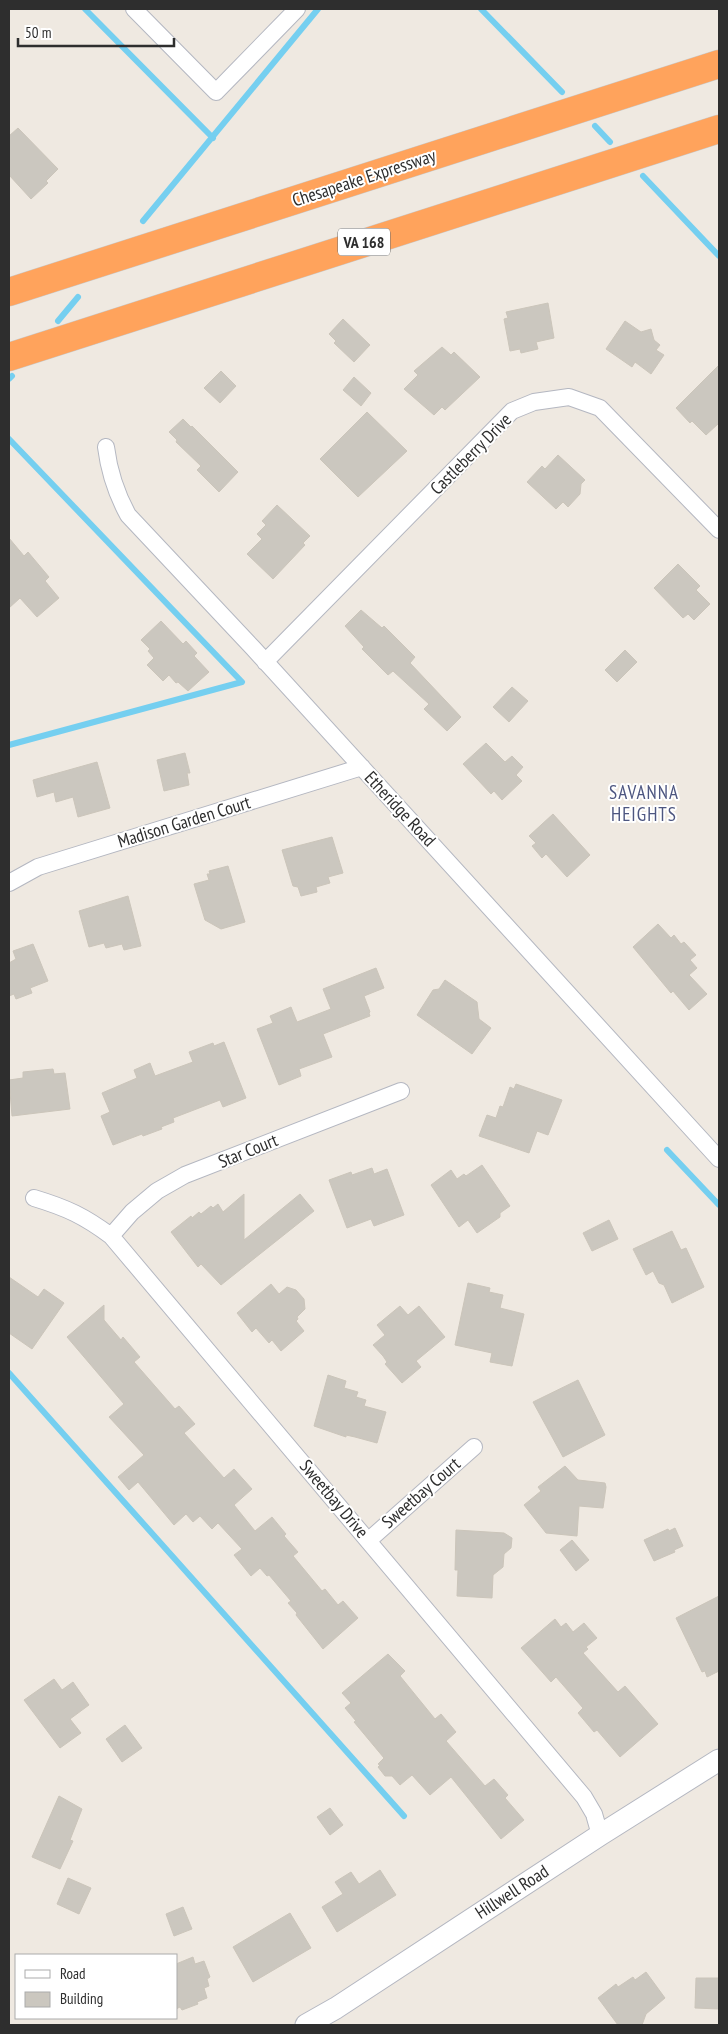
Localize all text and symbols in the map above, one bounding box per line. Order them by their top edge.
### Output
scale bar [18,15,174,47]
text: 50 m [25,23,51,42]
street label: Chesapeake Expressway [289,143,439,212]
road number: VA 168 [338,228,390,256]
street label: Castleberry Drive [425,408,516,499]
street label: Etheridge Road [360,766,441,851]
district label: SAVANNA HEIGHTS [609,780,679,826]
street label: Madison Garden Court [115,790,253,853]
street label: Star Court [215,1128,281,1173]
street label: Sweetbay Court [377,1452,465,1533]
street label: Sweetbay Drive [295,1455,374,1543]
street label: Hillwell Road [471,1859,553,1924]
legend [15,1954,178,2019]
text: Road [60,1964,86,1983]
text: Building [60,1989,103,2008]

